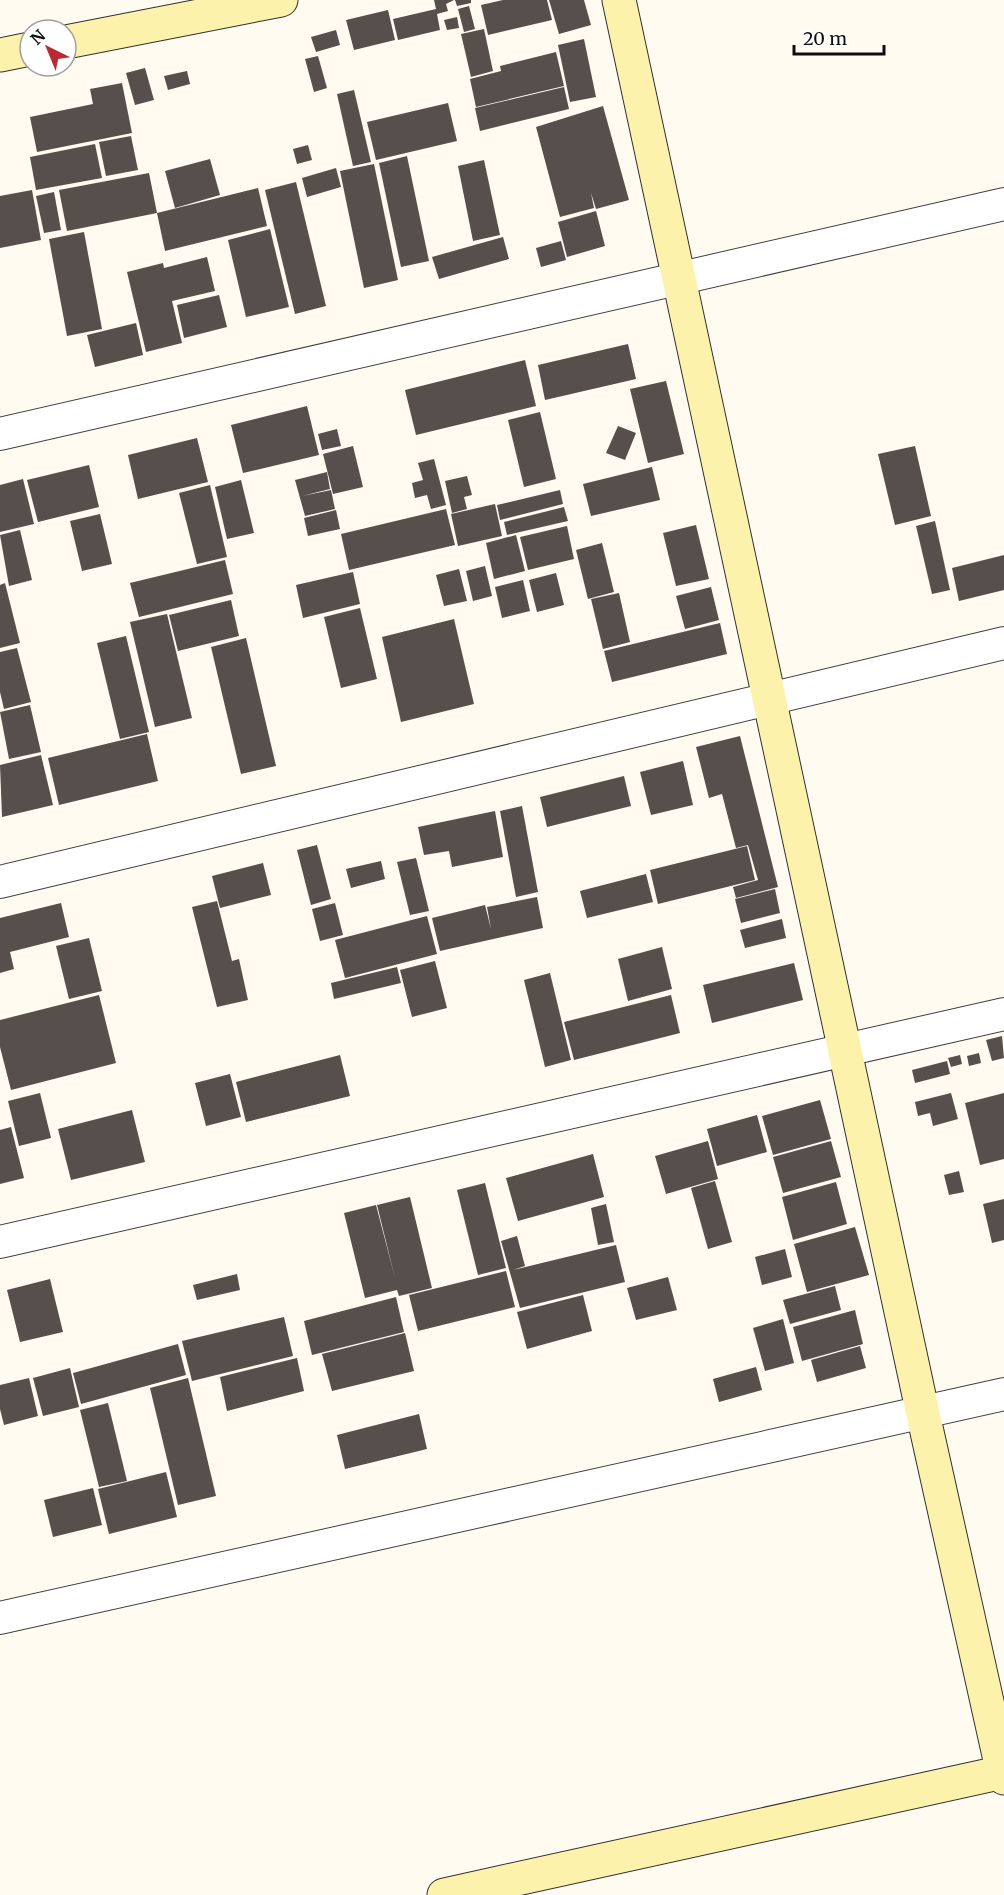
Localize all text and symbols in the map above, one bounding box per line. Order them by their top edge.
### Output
north arrow [18,18,78,78]
scale bar [794,18,884,56]
text: N [26,25,49,49]
text: 20 m [803,27,847,50]

